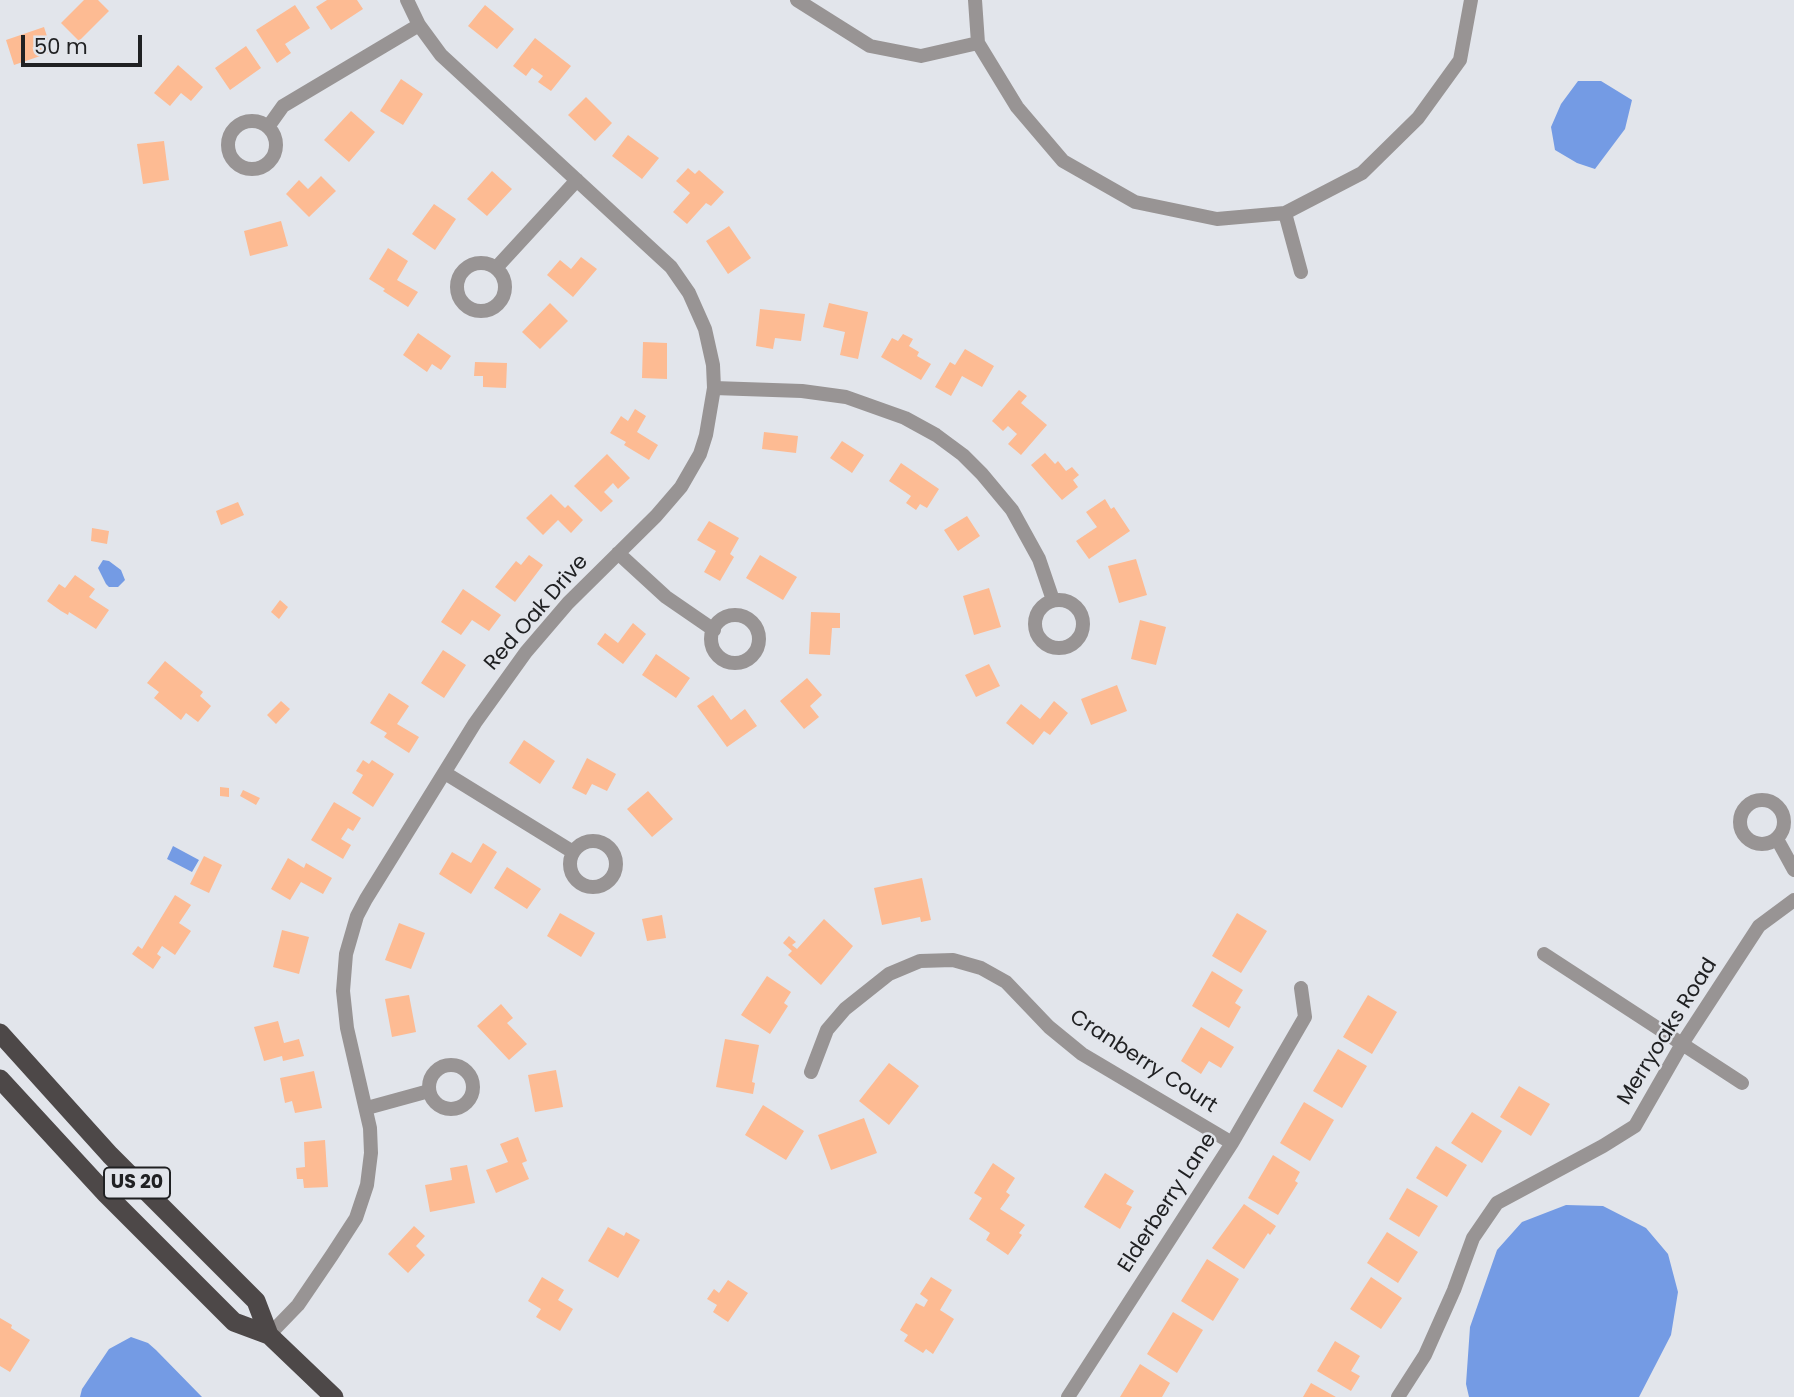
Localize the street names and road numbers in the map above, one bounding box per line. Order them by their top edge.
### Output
street label: Red Oak Drive [480,550,594,676]
street label: Merryoaks Road [1613,954,1723,1110]
street label: Cranberry Court [1065,1005,1221,1119]
street label: Elderberry Lane [1114,1129,1222,1277]
road number: US 20 [104,1168,170,1198]

